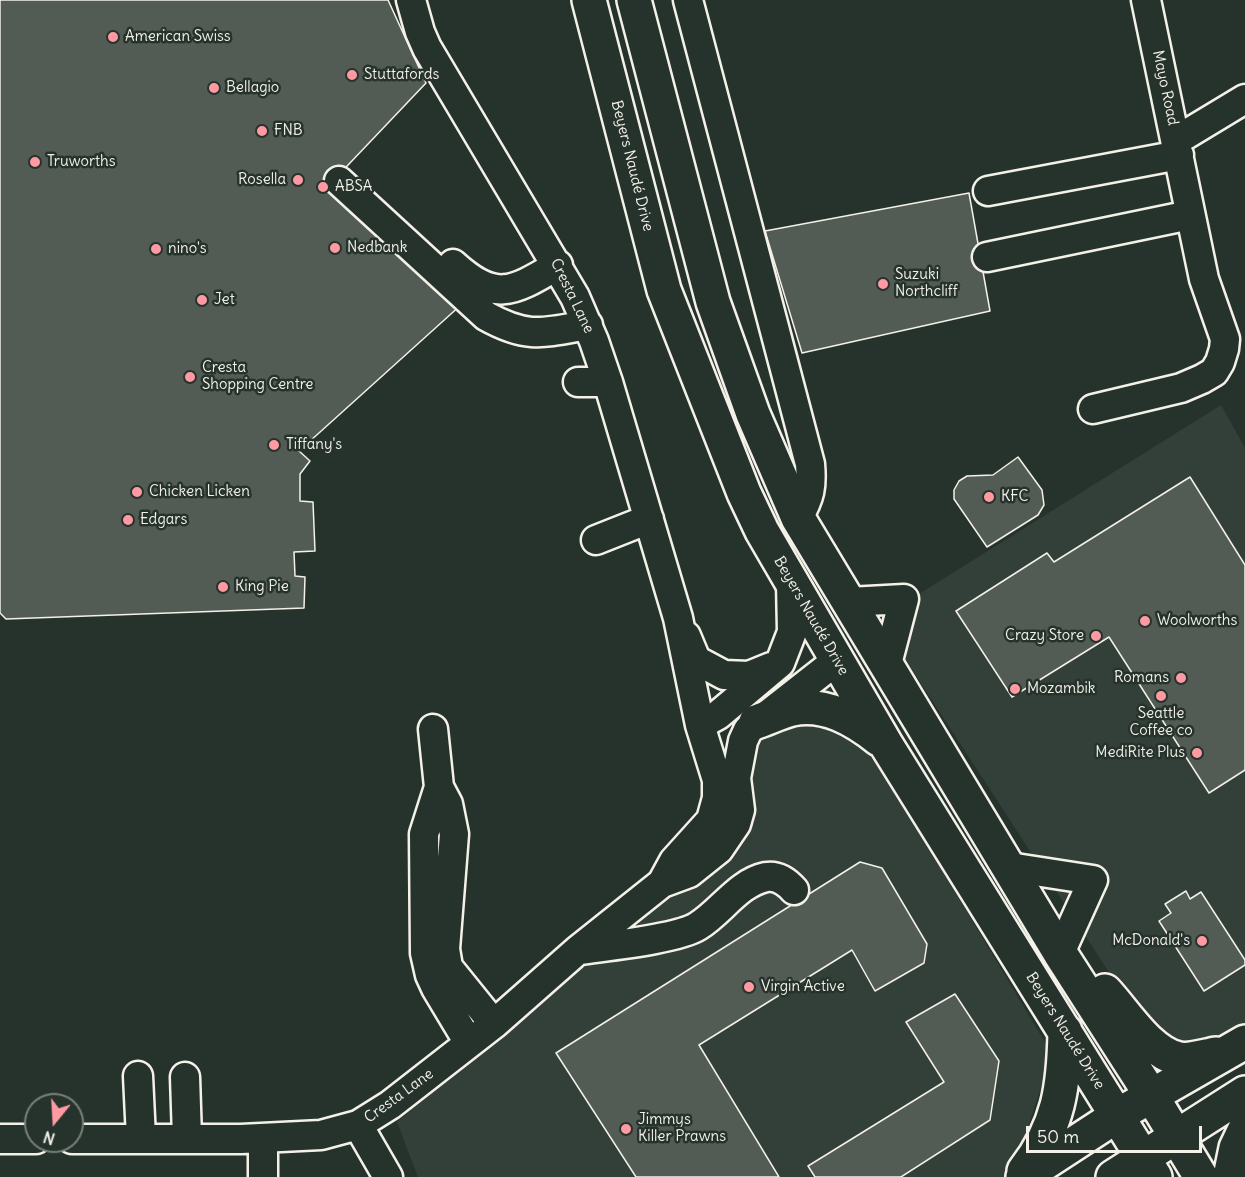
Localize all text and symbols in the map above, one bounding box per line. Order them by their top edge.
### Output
place label: American Swiss [125,28,231,46]
marker: American Swiss [106,30,120,44]
street label: Mayo Road [1148,49,1182,127]
place label: Stuttafords [364,66,439,84]
marker: Stuttafords [345,68,359,82]
place label: Bellagio [226,79,279,97]
marker: Bellagio [207,81,221,95]
street label: Beyers Naudé Drive [607,99,657,233]
place label: FNB [274,122,303,140]
marker: FNB [255,124,269,138]
place label: Truworths [47,153,116,171]
marker: Truworths [28,155,42,169]
place label: Rosella [238,171,286,189]
marker: Rosella [291,173,305,187]
place label: ABSA [335,178,372,196]
marker: ABSA [316,180,330,194]
place label: Nedbank [347,239,407,257]
place label: nino's [168,240,207,258]
marker: Nedbank [328,241,342,255]
marker: nino's [149,242,163,256]
street label: Cresta Lane [546,256,598,336]
place label: Suzuki Northcliff [895,266,958,301]
marker: Suzuki Northcliff [876,277,890,291]
place label: Jet [214,291,235,309]
marker: Jet [195,293,209,307]
place label: Cresta Shopping Centre [202,359,313,394]
marker: Cresta Shopping Centre [183,370,197,384]
place label: Tiffany's [286,436,342,454]
marker: Tiffany's [267,438,281,452]
place label: Chicken Licken [149,483,250,501]
marker: Chicken Licken [130,485,144,499]
place label: KFC [1001,488,1028,506]
marker: KFC [982,490,996,504]
place label: Edgars [140,511,187,529]
marker: Edgars [121,513,135,527]
street label: Beyers Naudé Drive [770,553,852,679]
place label: King Pie [235,578,289,596]
marker: King Pie [216,580,230,594]
place label: Woolworths [1157,612,1237,630]
marker: Woolworths [1138,614,1152,628]
place label: Crazy Store [1005,627,1084,645]
marker: Crazy Store [1089,629,1103,643]
place label: Romans [1114,669,1169,687]
marker: Romans [1174,671,1188,685]
place label: Mozambik [1027,680,1095,698]
marker: Mozambik [1008,682,1022,696]
marker: Seattle Coffee co [1154,689,1168,703]
place label: Seattle Coffee co [1129,705,1193,740]
place label: MediRite Plus [1095,744,1185,762]
marker: MediRite Plus [1190,746,1204,760]
place label: McDonald's [1112,932,1190,950]
marker: McDonald's [1195,934,1209,948]
street label: Beyers Naudé Drive [1022,969,1108,1093]
place label: Virgin Active [761,978,845,996]
marker: Virgin Active [742,980,756,994]
street label: Cresta Lane [361,1065,437,1127]
north arrow [24,1093,84,1153]
place label: Jimmys Killer Prawns [638,1111,726,1146]
scale bar [1029,1114,1204,1152]
marker: Jimmys Killer Prawns [619,1122,633,1136]
text: 50 m [1037,1125,1079,1148]
text: N [41,1127,57,1149]

